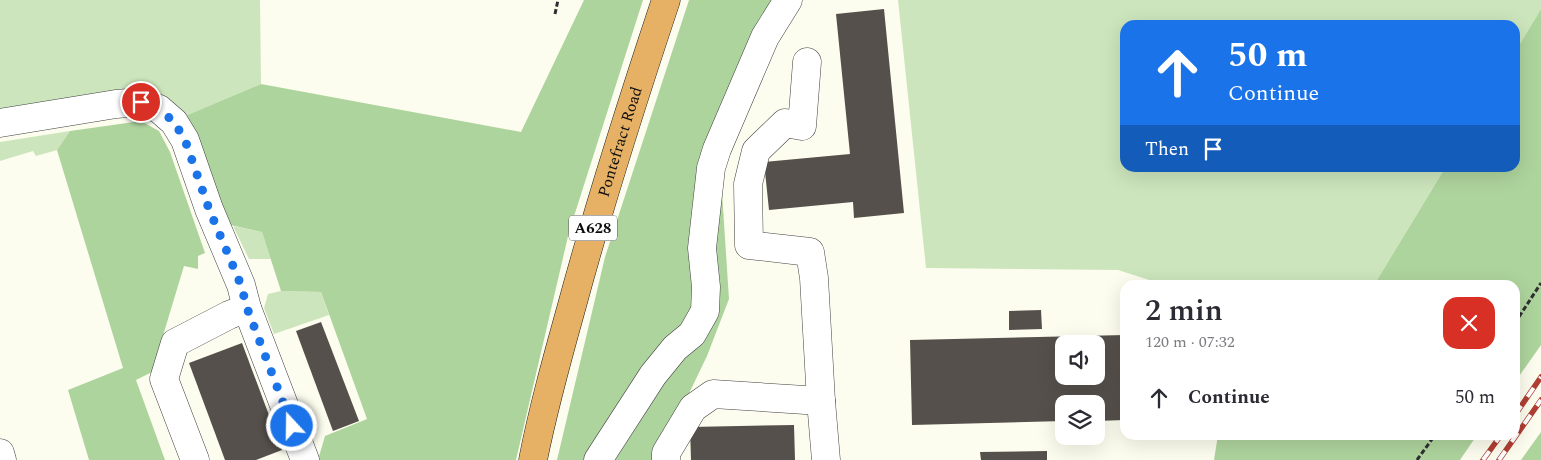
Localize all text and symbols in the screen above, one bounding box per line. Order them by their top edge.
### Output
text: 50 m [1228,29,1308,82]
icon: ahead [1145,40,1210,105]
text: Continue [1228,77,1319,110]
pin [120,81,162,123]
street label: Pontefract Road [592,83,649,200]
icon: arrive [127,88,155,116]
text: Then [1145,135,1189,164]
icon: arrive [1199,135,1227,163]
road number: A628 [569,216,617,240]
text: 2 min [1145,288,1223,334]
button: close [1443,297,1495,349]
text: 120 m · 07:32 [1145,330,1235,354]
map controls [1055,335,1105,445]
button: sound [1055,335,1105,385]
text: Continue [1188,383,1270,412]
text: 50 m [1455,383,1495,412]
icon: ahead [1145,384,1173,412]
button: layers [1055,395,1105,445]
position arrow [265,399,317,451]

